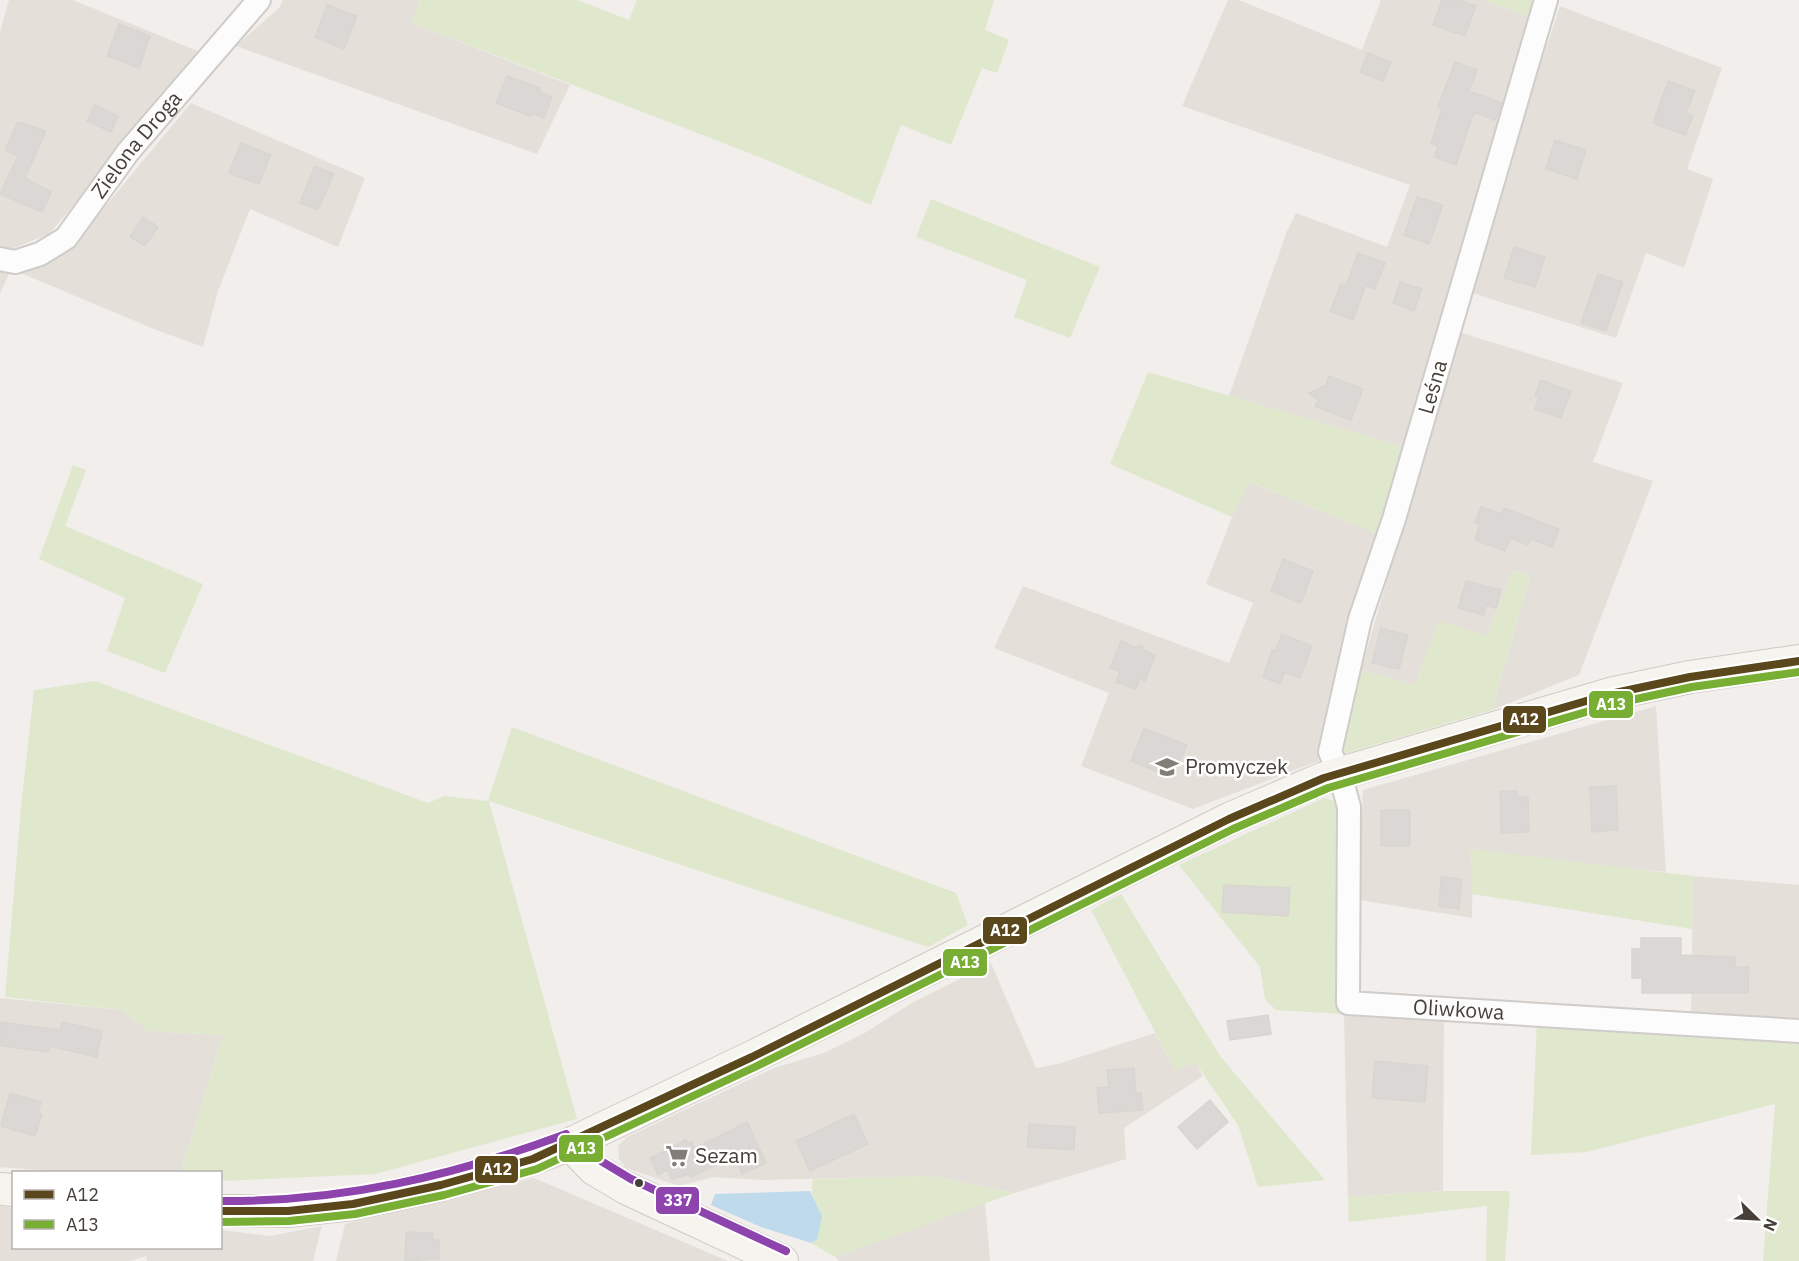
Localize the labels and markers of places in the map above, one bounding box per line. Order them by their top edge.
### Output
place label: Promyczek [1185,752,1288,780]
school or university icon: Promyczek [1154,754,1180,780]
place label: Sezam [695,1141,758,1169]
supermarket icon: Sezam [664,1143,690,1169]
unlabelled marker [633,1177,645,1189]

